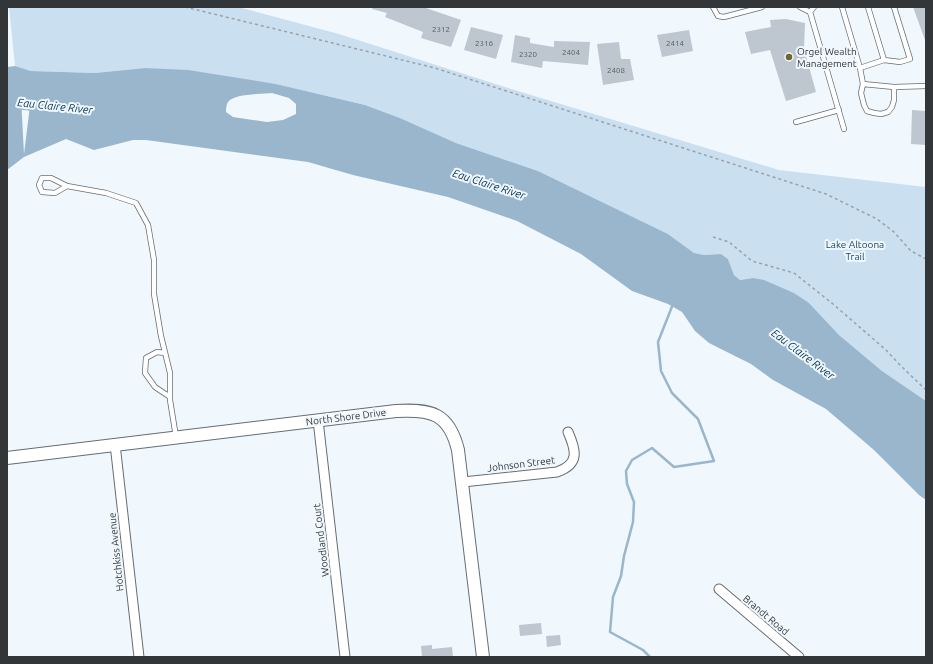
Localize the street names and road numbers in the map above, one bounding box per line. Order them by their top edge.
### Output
street label: North Shore Drive [305,407,387,427]
street label: Johnson Street [486,454,556,474]
street label: Woodland Court [311,503,331,577]
street label: Hotchkiss Avenue [106,512,126,592]
street label: Brandt Road [741,593,791,637]

